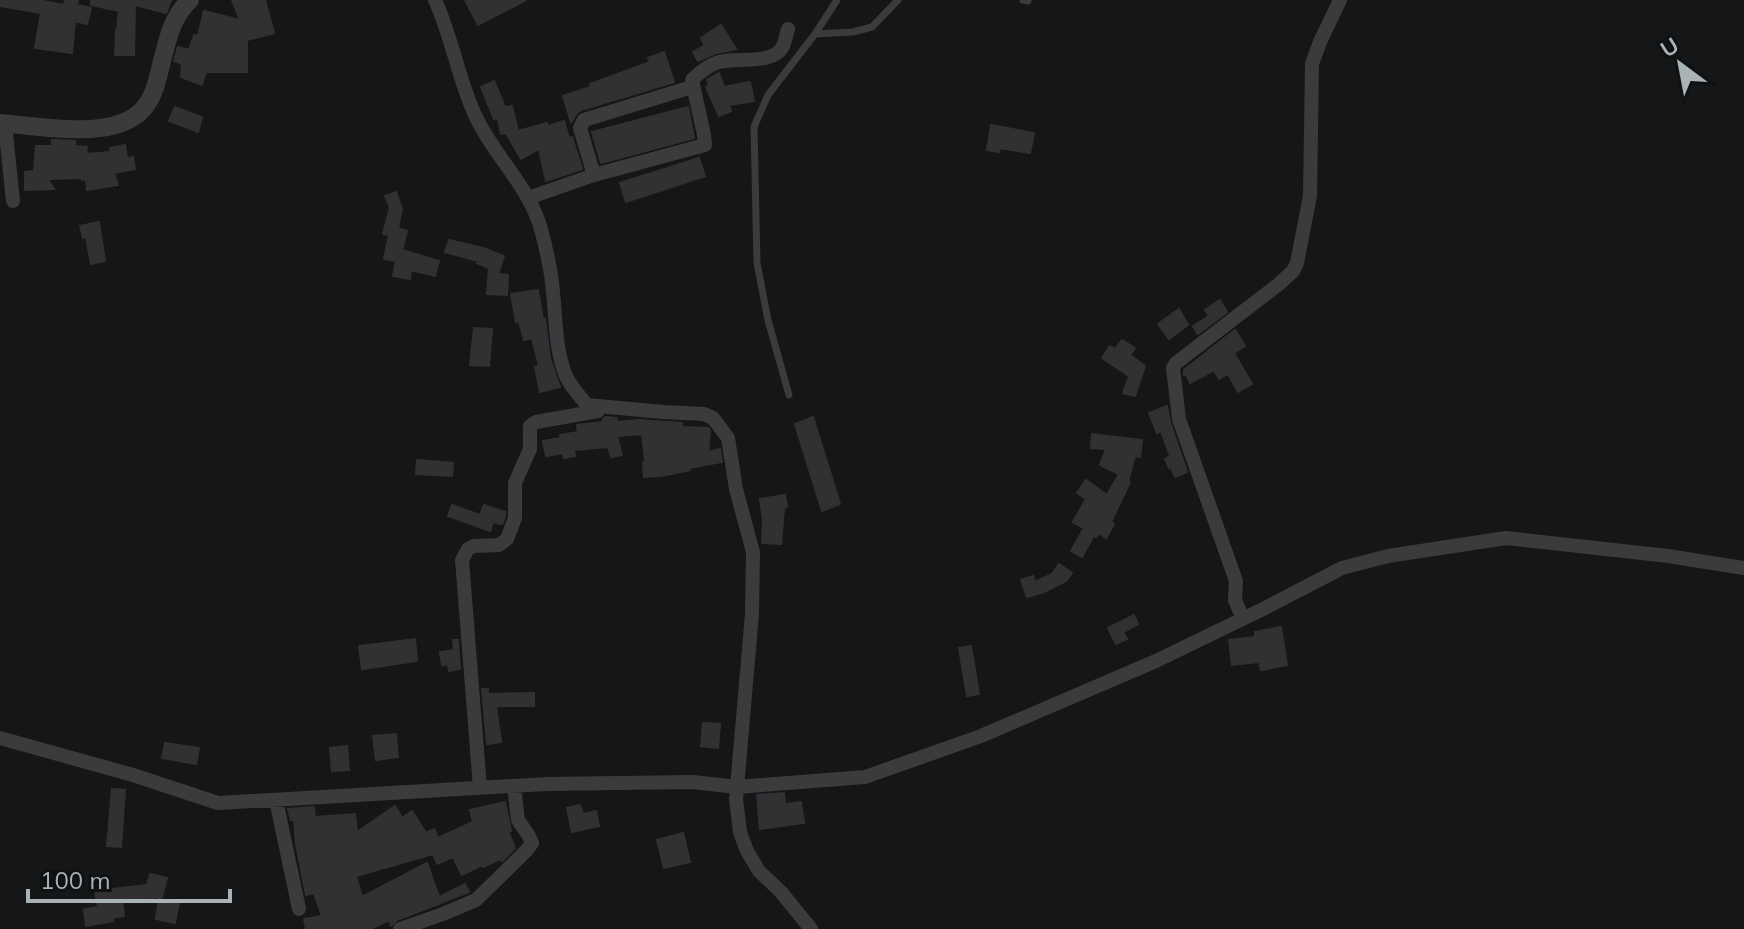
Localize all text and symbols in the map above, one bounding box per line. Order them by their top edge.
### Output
north arrow [1640,24,1720,104]
text: U [1655,31,1684,63]
scale bar [28,853,230,903]
text: 100 m [40,865,111,895]

